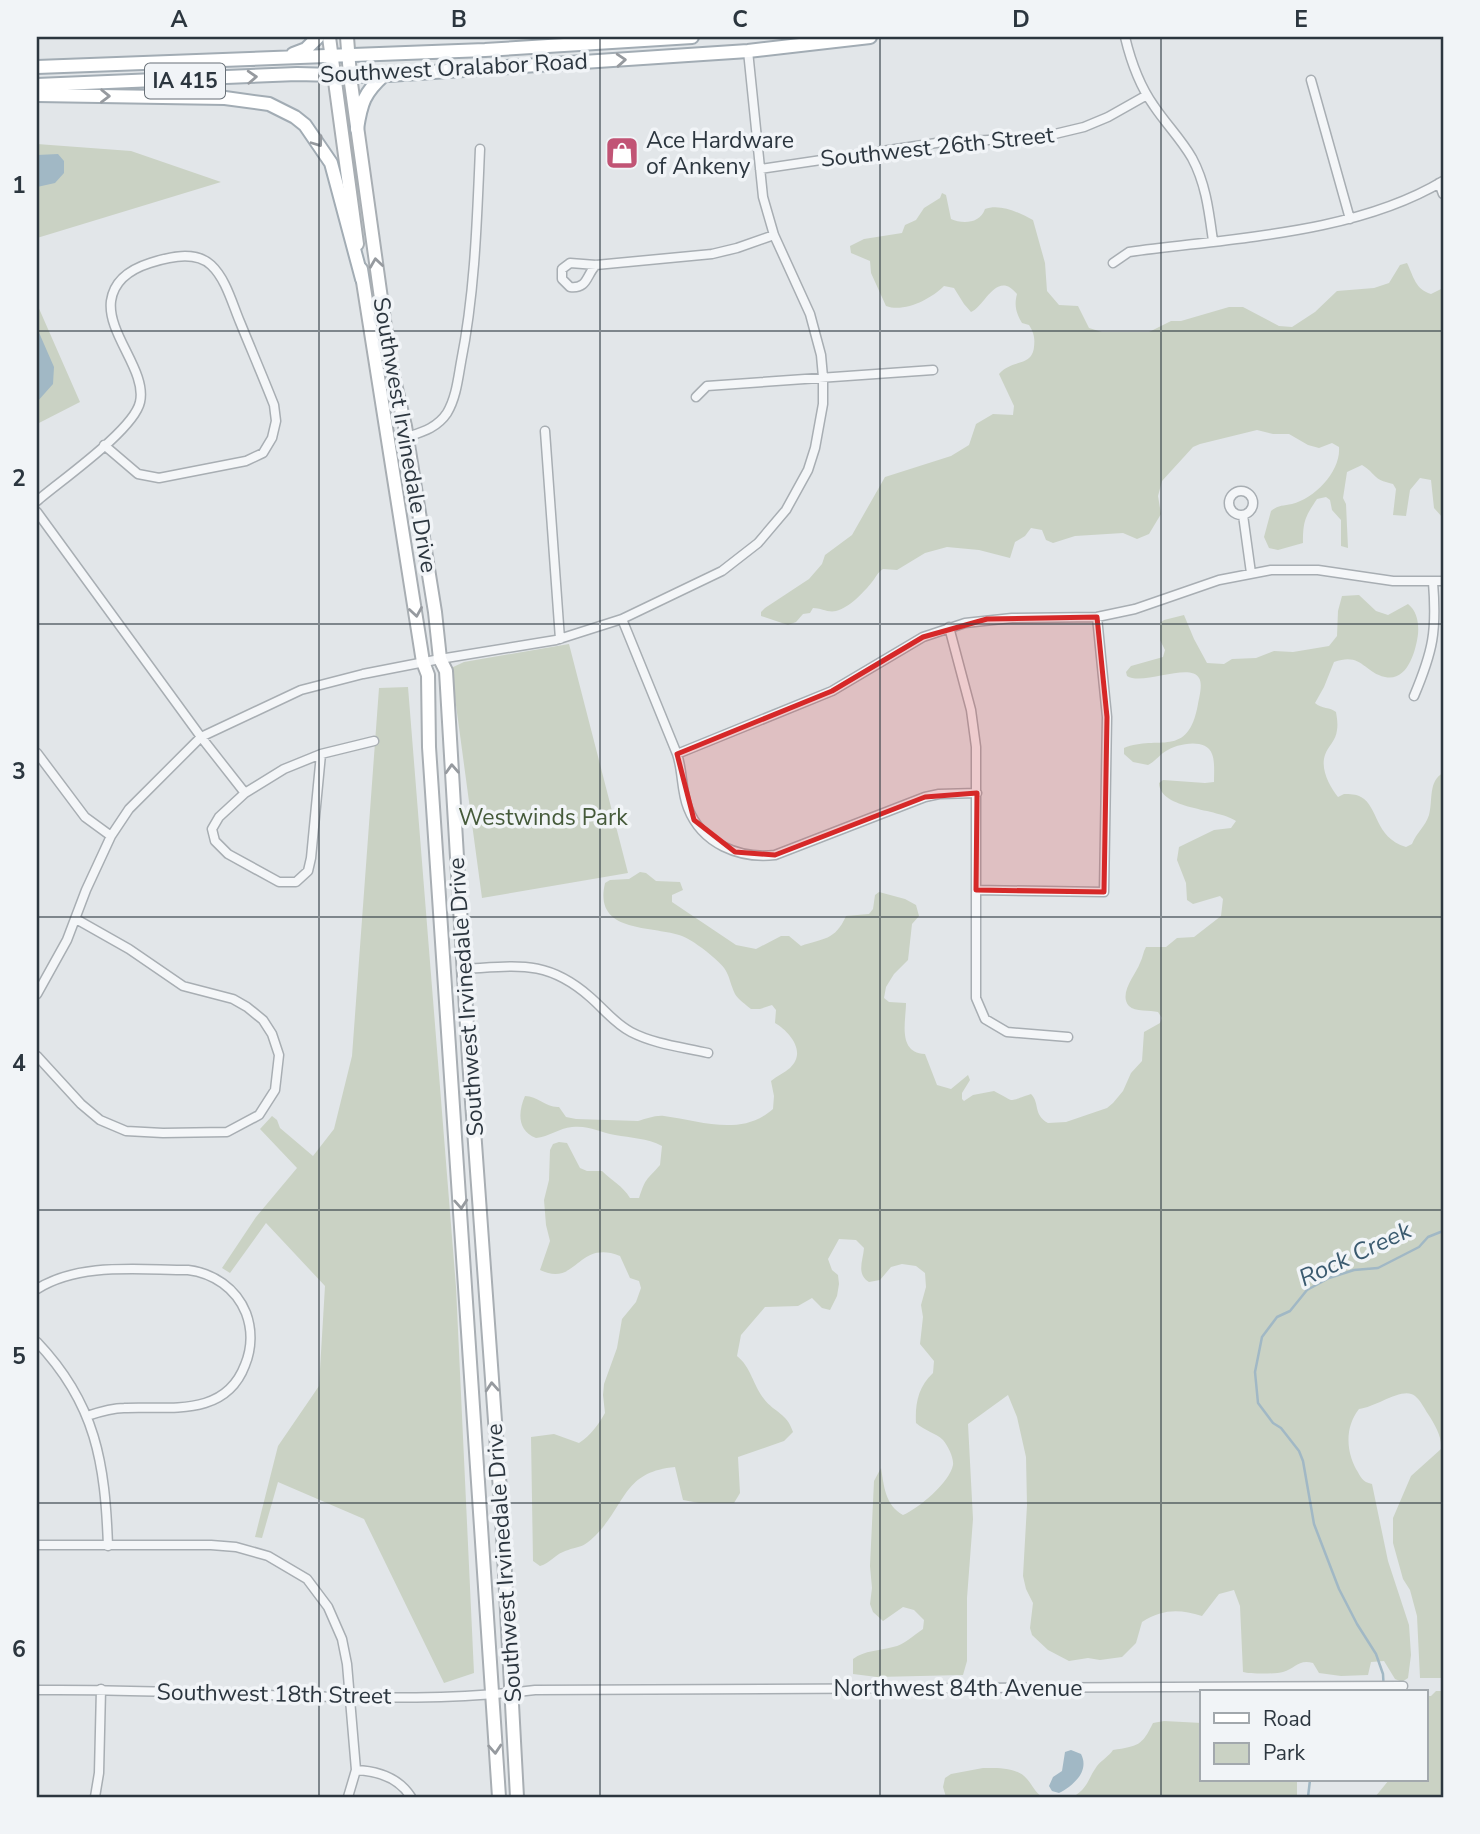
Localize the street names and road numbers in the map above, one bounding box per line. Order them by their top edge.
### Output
street label: Southwest Oralabor Road [319,46,589,90]
road number: IA 415 [145,64,225,98]
street label: Southwest 26th Street [819,119,1056,175]
street label: Southwest Irvinedale Drive [365,295,445,575]
street label: Southwest Irvinedale Drive [441,857,491,1137]
street label: Southwest Irvinedale Drive [479,1423,529,1703]
street label: Northwest 84th Avenue [834,1673,1082,1704]
street label: Southwest 18th Street [156,1676,392,1712]

